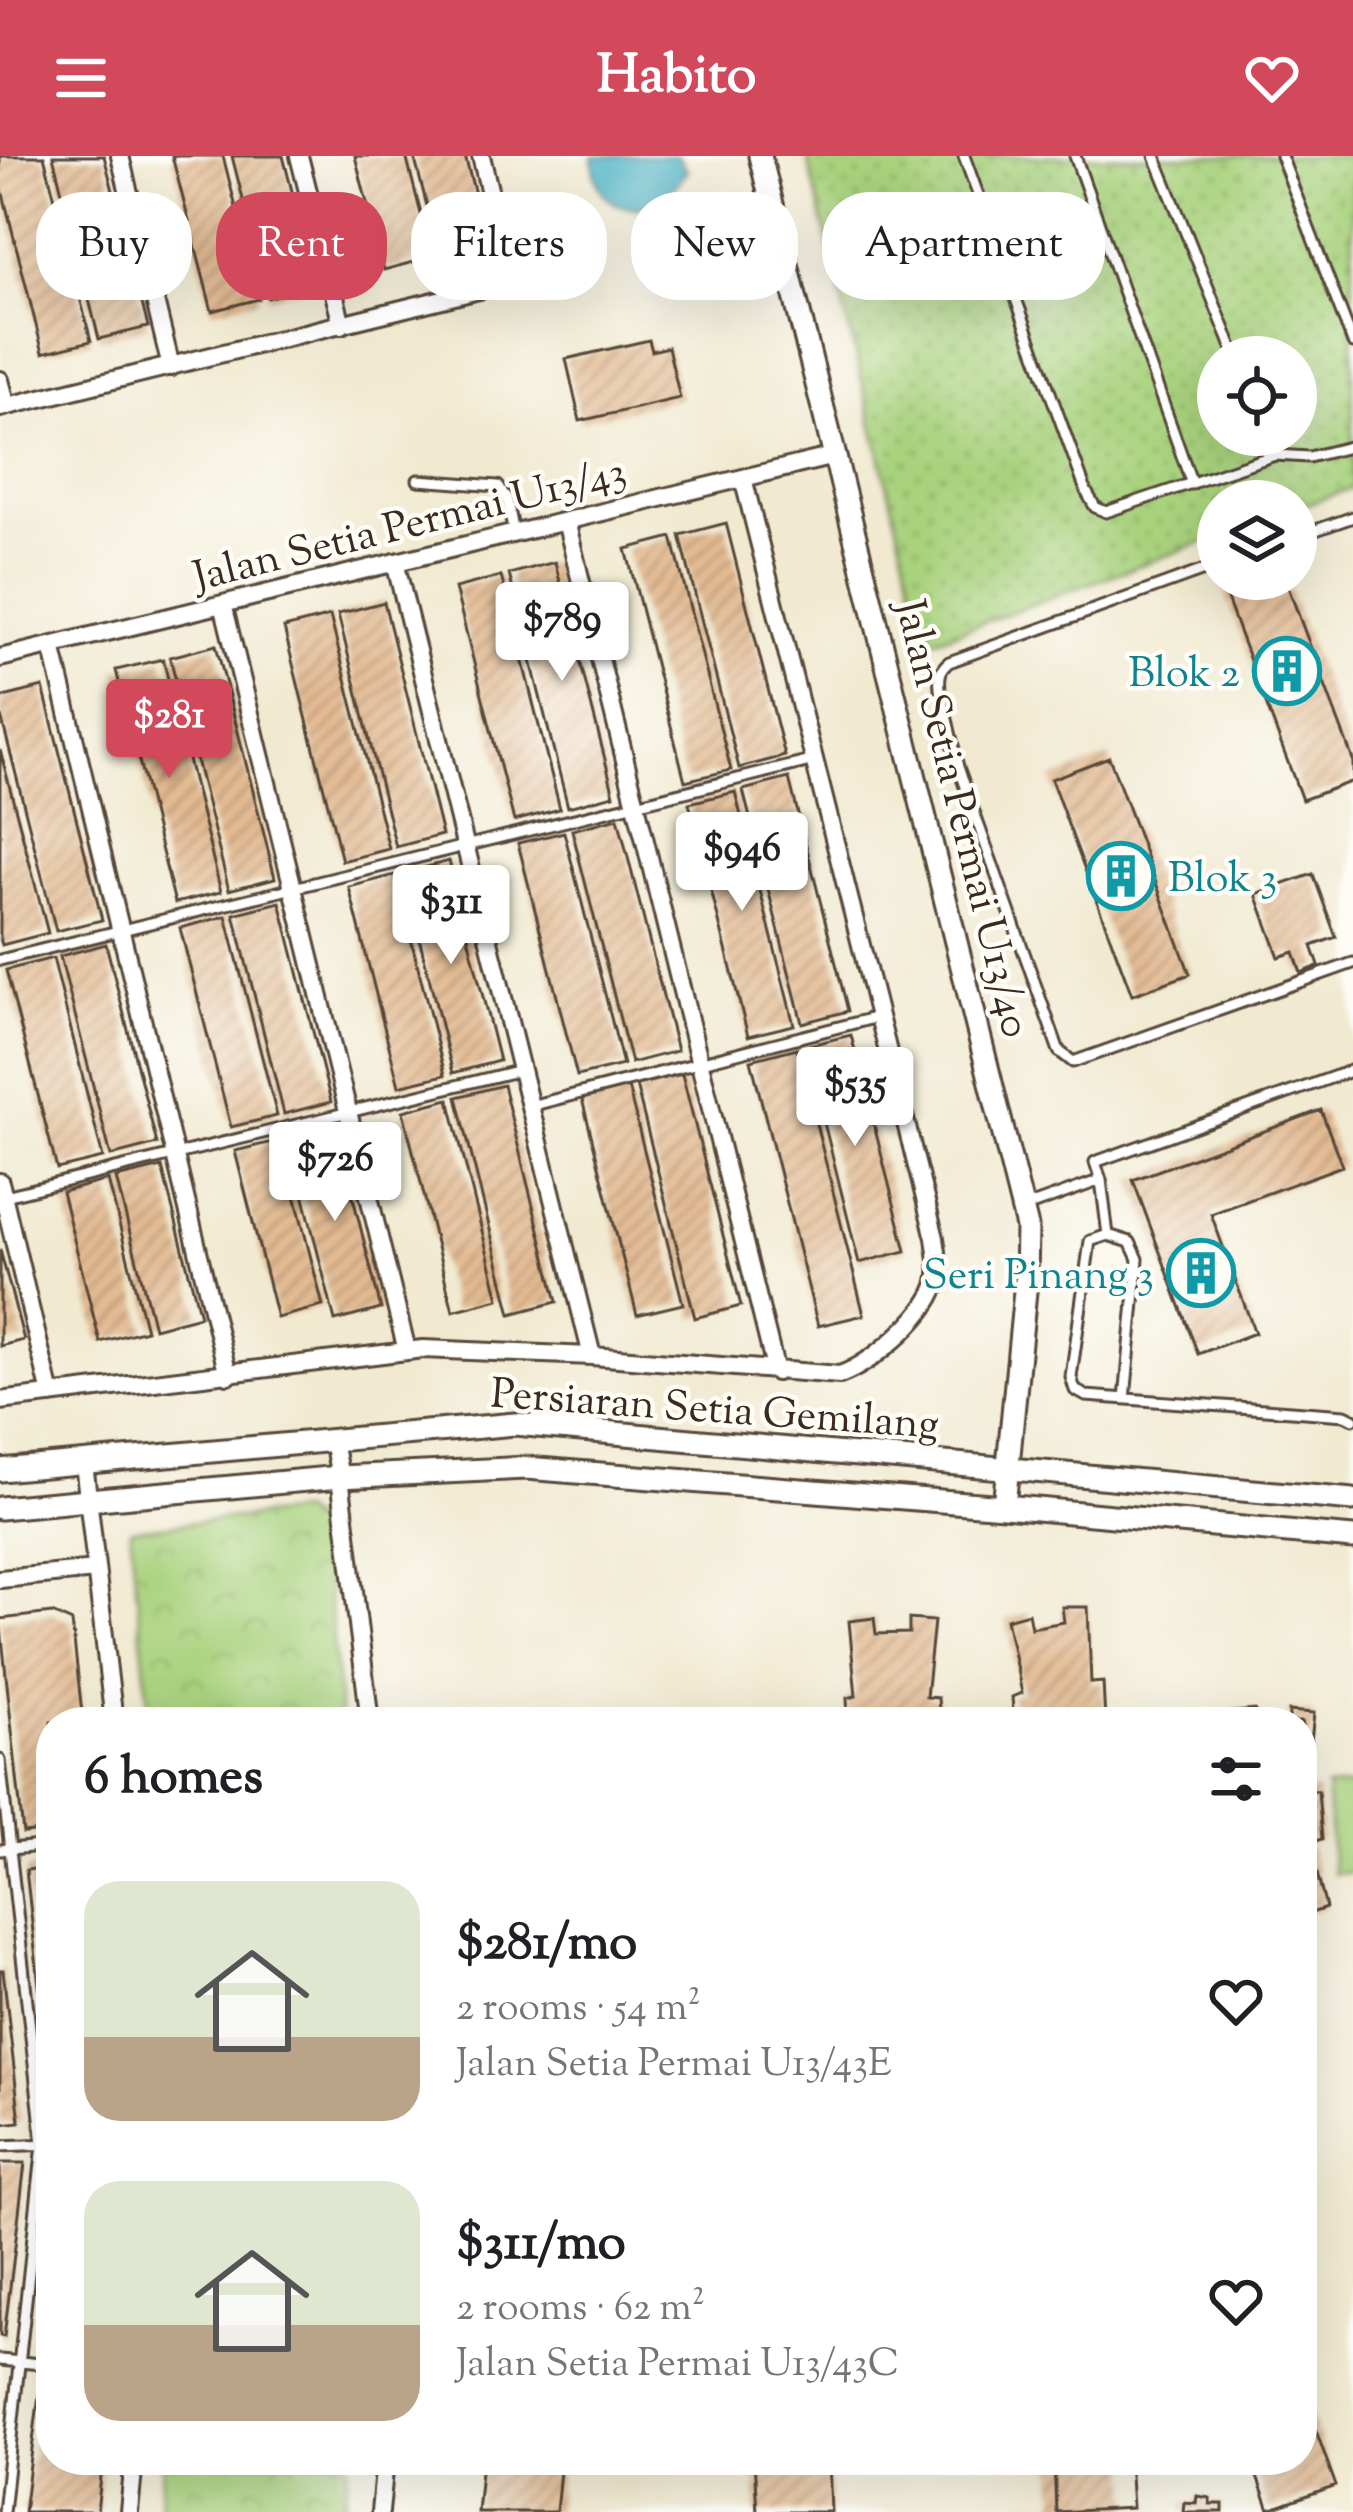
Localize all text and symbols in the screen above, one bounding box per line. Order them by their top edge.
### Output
text: Habito [597,39,756,117]
icon: menu [48,45,114,111]
icon: heart [1239,45,1305,111]
chip: Buy [36,192,192,300]
chip: Rent [216,192,387,300]
chip: Filters [411,192,607,300]
chip: New [631,192,798,300]
chip: Apartment [822,192,1105,300]
map controls [1197,336,1317,600]
button: locate [1197,336,1317,456]
street label: Jalan Setia Permai U13/43 [186,444,633,610]
button: layers [1197,480,1317,600]
pin: $789 [491,582,633,684]
street label: Jalan Setia Permai U13/40 [876,592,1044,1044]
text: $789 [523,593,601,649]
building icon: Blok 2 [1252,636,1322,706]
place label: Blok 2 [1128,646,1240,706]
pin: $281 [98,679,240,781]
text: $281 [133,690,205,746]
pin: $946 [671,812,813,914]
text: $946 [703,823,781,879]
building icon: Blok 3 [1086,841,1156,911]
place label: Blok 3 [1168,851,1277,911]
pin: $311 [380,865,522,967]
text: $311 [419,876,483,932]
pin: $535 [784,1047,926,1149]
text: $535 [823,1058,887,1114]
pin: $726 [264,1122,406,1224]
text: $726 [296,1133,374,1189]
building icon: Seri Pinang 3 [1166,1238,1236,1308]
place label: Seri Pinang 3 [923,1248,1154,1308]
street label: Persiaran Setia Gemilang [489,1366,941,1458]
text: 6 homes [84,1743,263,1816]
icon: filters [1203,1746,1269,1812]
text: $281/mo [456,1909,637,1982]
icon: home [180,1929,324,2073]
icon: heart [1203,1968,1269,2034]
text: 2 rooms · 54 m² [456,1982,701,2038]
text: Jalan Setia Permai U13/43E [456,2038,892,2094]
text: $311/mo [456,2209,626,2282]
icon: home [180,2229,324,2373]
icon: heart [1203,2268,1269,2334]
text: 2 rooms · 62 m² [456,2282,705,2338]
text: Jalan Setia Permai U13/43C [456,2338,899,2394]

